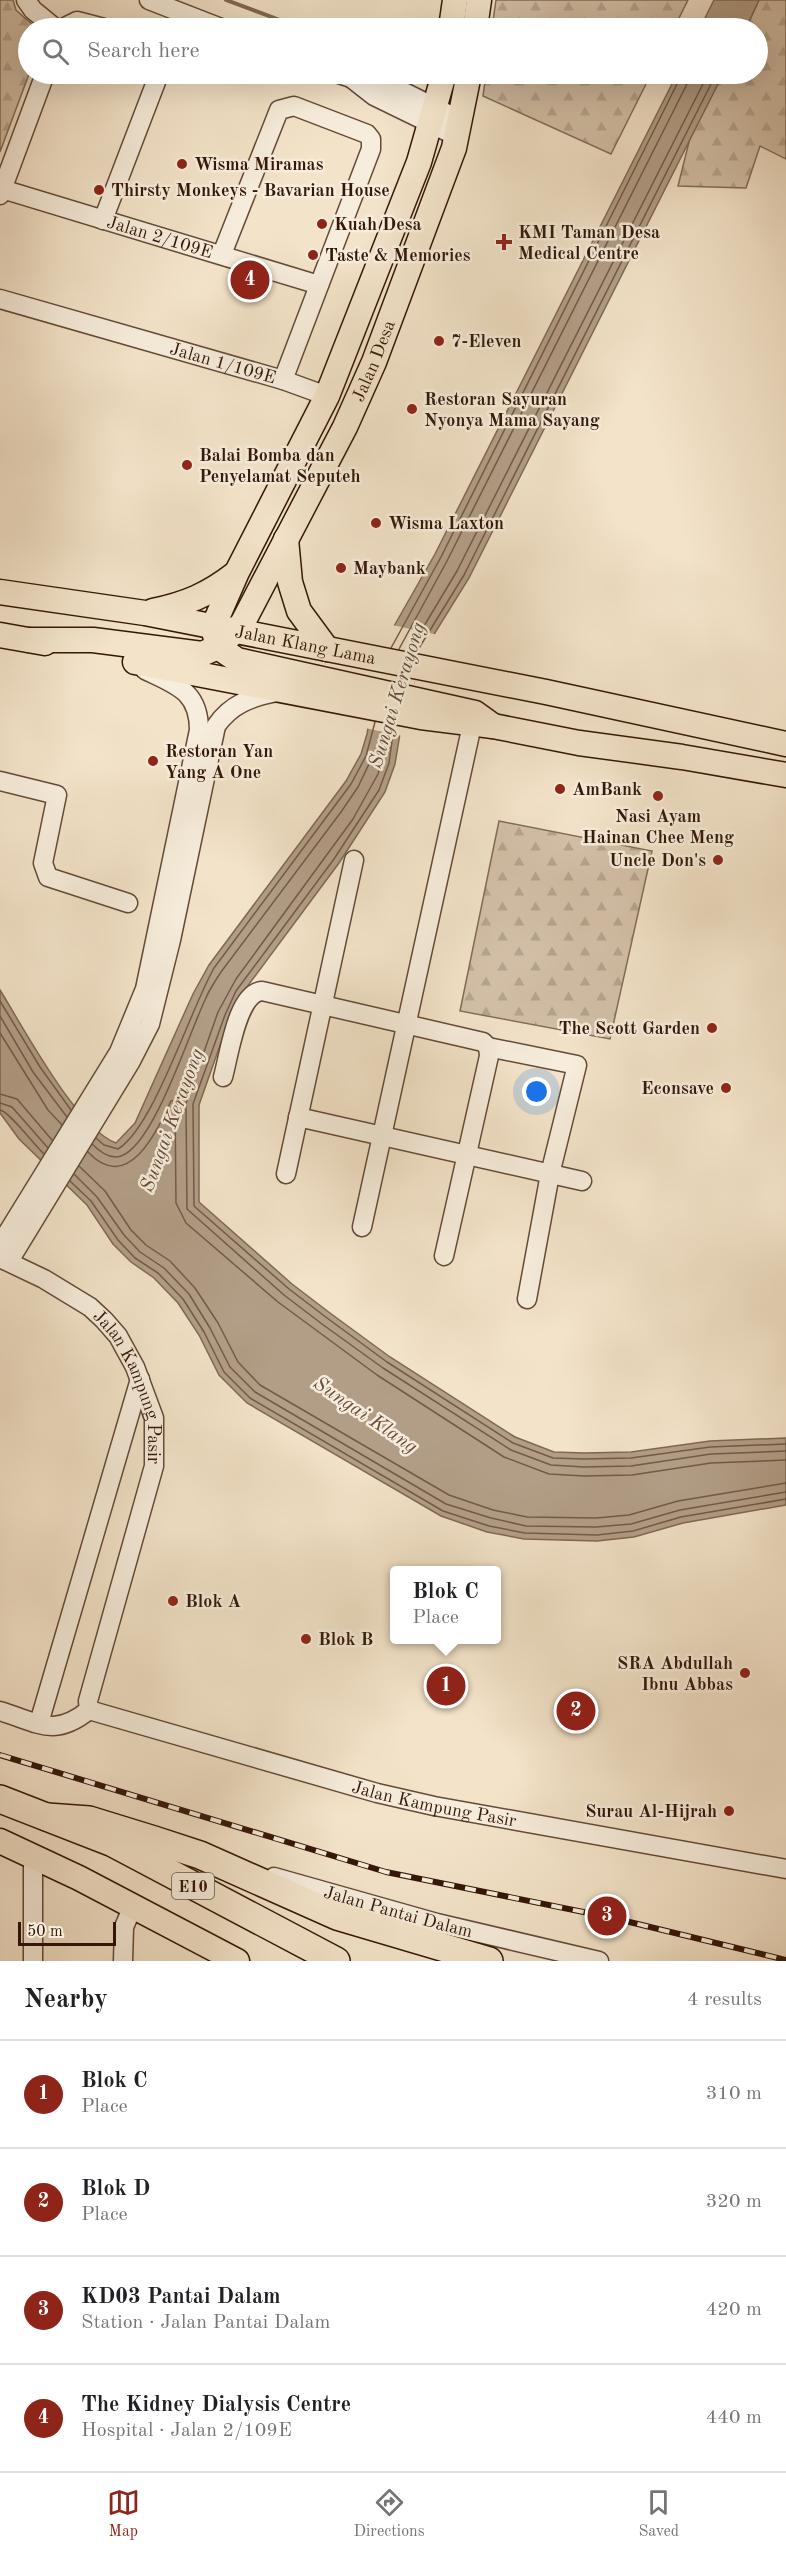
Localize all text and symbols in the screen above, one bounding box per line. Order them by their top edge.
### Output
search box [18,18,768,84]
icon: search [39,35,72,68]
text: Search here [87,40,200,62]
place label: Wisma Miramas [194,156,324,174]
marker: Wisma Miramas [175,157,189,171]
place label: Thirsty Monkeys - Bavarian House [111,182,390,200]
marker: Thirsty Monkeys - Bavarian House [92,183,106,197]
street label: Jalan 2/109E [105,213,215,262]
place label: Kuah Desa [334,216,422,234]
marker: Kuah Desa [315,217,329,231]
place label: KMI Taman Desa Medical Centre [518,224,660,263]
marker: KMI Taman Desa Medical Centre [495,233,513,251]
place label: Taste & Memories [325,247,471,265]
marker: Taste & Memories [306,248,320,262]
pin: 4 [230,258,270,302]
street label: Jalan Desa [349,318,399,405]
place label: 7-Eleven [451,333,522,351]
marker: 7-Eleven [432,334,446,348]
street label: Jalan 1/109E [168,340,278,388]
place label: Restoran Sayuran Nyonya Mama Sayang [424,391,600,430]
marker: Restoran Sayuran Nyonya Mama Sayang [405,402,419,416]
place label: Balai Bomba dan Penyelamat Seputeh [199,447,361,486]
marker: Balai Bomba dan Penyelamat Seputeh [180,458,194,472]
place label: Wisma Laxton [388,515,504,533]
marker: Wisma Laxton [369,516,383,530]
place label: Maybank [353,560,426,578]
marker: Maybank [334,561,348,575]
water label: Sungai Kerayong [366,620,430,771]
street label: Jalan Klang Lama [233,623,377,668]
place label: Restoran Yan Yang A One [165,743,273,782]
marker: Restoran Yan Yang A One [146,754,160,768]
place label: AmBank [572,781,642,799]
marker: AmBank [553,782,567,796]
marker: Nasi Ayam Hainan Chee Meng [651,789,665,803]
place label: Nasi Ayam Hainan Chee Meng [582,808,734,847]
place label: Uncle Don's [609,852,706,870]
marker: Uncle Don's [711,853,725,867]
place label: The Scott Garden [559,1020,700,1038]
marker: The Scott Garden [705,1021,719,1035]
water label: Sungai Kerayong [138,1046,208,1195]
your location [522,1077,551,1106]
place label: Econsave [641,1080,714,1098]
marker: Econsave [719,1081,733,1095]
street label: Jalan Kampung Pasir [89,1307,162,1465]
water label: Sungai Klang [309,1374,421,1458]
popup [390,1566,501,1644]
text: Blok C [412,1581,479,1603]
place label: Blok A [185,1593,242,1611]
marker: Blok A [166,1594,180,1608]
text: Place [412,1608,459,1628]
place label: Blok B [318,1631,373,1649]
marker: Blok B [299,1632,313,1646]
place label: SRA Abdullah Ibnu Abbas [617,1655,733,1694]
pin: 1 [426,1664,466,1708]
marker: SRA Abdullah Ibnu Abbas [738,1666,752,1680]
pin: 2 [556,1688,596,1734]
street label: Jalan Kampung Pasir [350,1778,518,1831]
place label: Surau Al-Hijrah [585,1803,717,1821]
marker: Surau Al-Hijrah [722,1804,736,1818]
road number: E10 [172,1873,214,1899]
street label: Jalan Pantai Dalam [322,1883,474,1941]
pin: 3 [588,1894,626,1938]
scale bar [18,1919,116,1946]
text: 50 m [27,1924,63,1940]
text: Nearby [24,1987,108,2013]
text: 4 results [687,1990,762,2010]
text: Blok C [81,2070,147,2092]
text: 1 [38,2084,49,2104]
text: 310 m [706,2084,762,2104]
text: Place [81,2097,128,2117]
text: Blok D [81,2178,150,2200]
text: 2 [38,2192,49,2212]
text: 320 m [706,2192,762,2212]
text: Place [81,2205,128,2225]
text: KD03 Pantai Dalam [81,2286,281,2308]
text: 3 [38,2300,49,2320]
text: 420 m [706,2300,762,2320]
text: Station · Jalan Pantai Dalam [81,2313,330,2333]
text: The Kidney Dialysis Centre [81,2394,351,2416]
text: 4 [38,2408,49,2428]
text: 440 m [706,2408,762,2428]
text: Hospital · Jalan 2/109E [81,2421,292,2441]
tab: Map [107,2486,140,2542]
tab: Directions [354,2486,425,2542]
tab: Saved [638,2486,679,2542]

